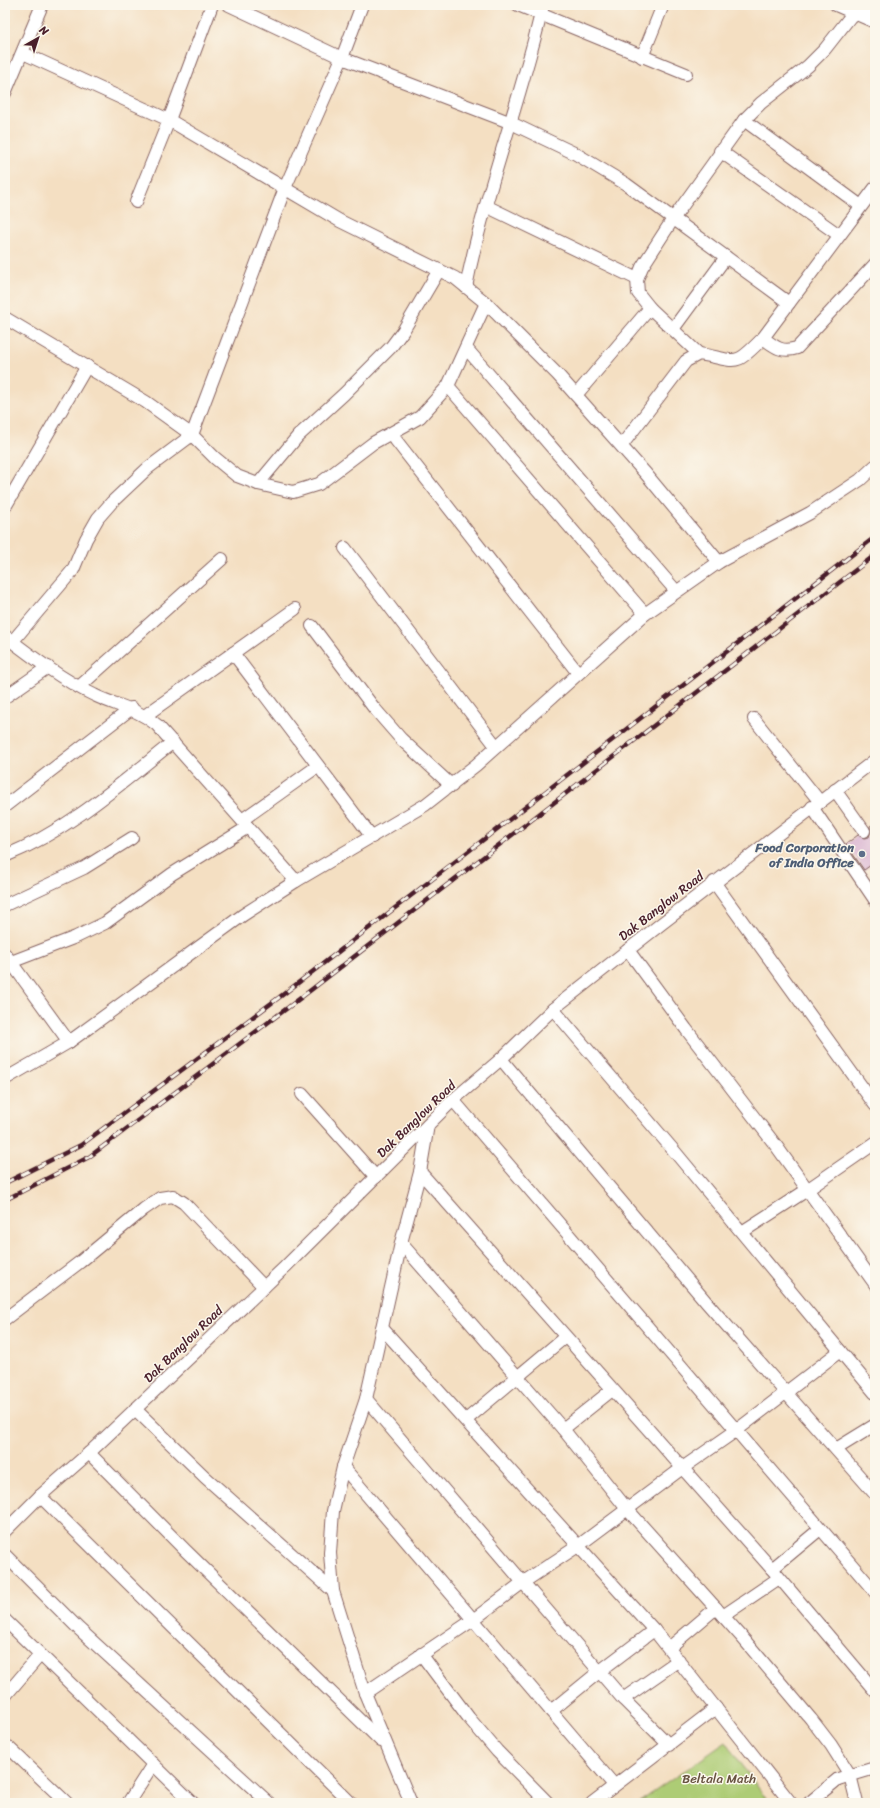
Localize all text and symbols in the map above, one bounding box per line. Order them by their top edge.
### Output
north arrow [18,18,58,58]
text: N [34,20,53,41]
place label: Food Corporation of India Office [754,836,855,874]
marker: Food Corporation of India Office [857,849,867,859]
street label: Dak Banglow Road [613,864,710,947]
street label: Dak Banglow Road [371,1074,462,1163]
street label: Dak Banglow Road [138,1299,229,1388]
park label: Beltala Math [682,1767,756,1790]

